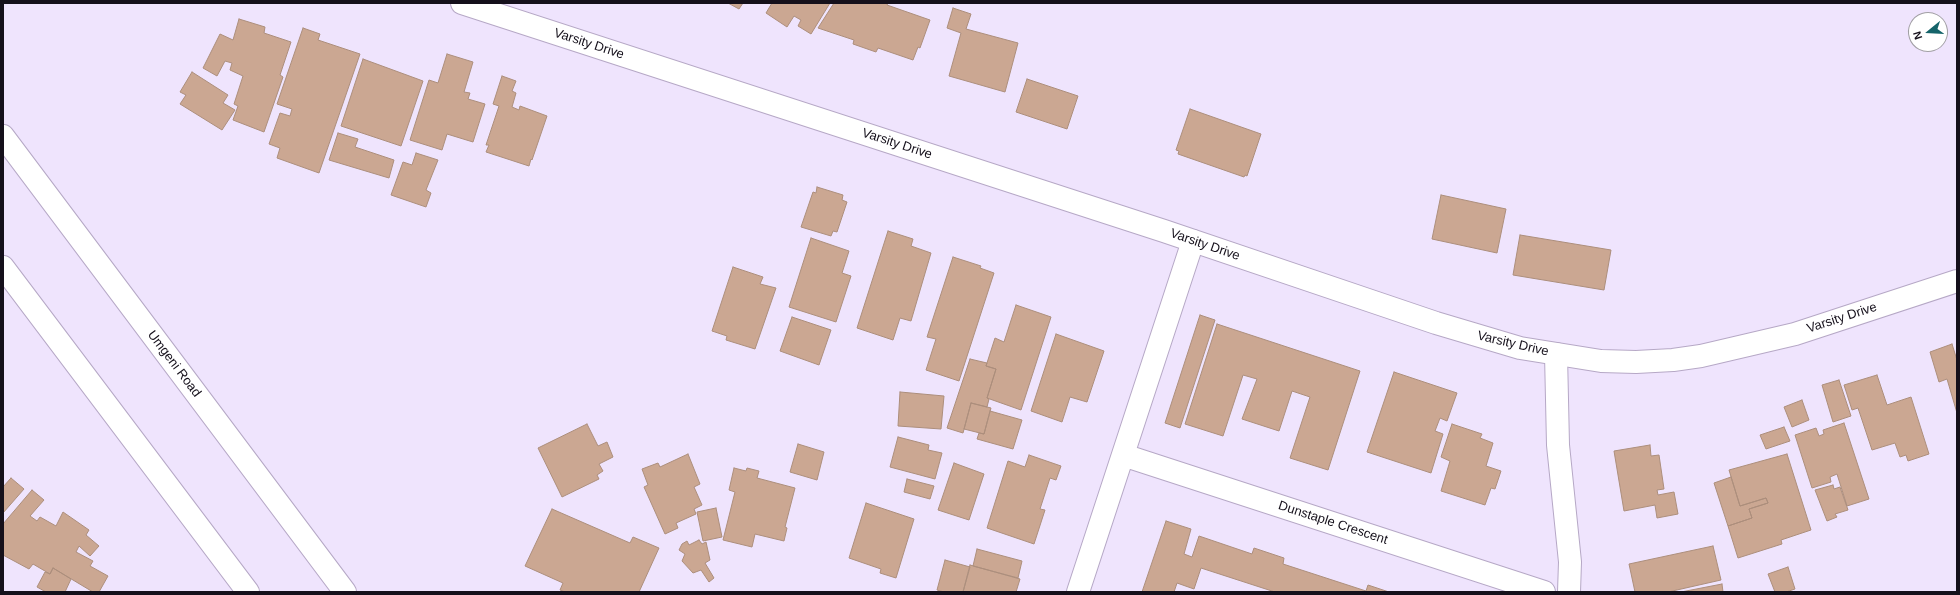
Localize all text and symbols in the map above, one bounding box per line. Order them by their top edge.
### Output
north arrow [1908,12,1948,52]
street label: Varsity Drive [552,25,626,63]
text: N [1911,30,1924,41]
street label: Varsity Drive [860,125,934,163]
street label: Varsity Drive [1168,226,1242,264]
street label: Varsity Drive [1805,299,1879,337]
street label: Umgeni Road [144,328,204,400]
street label: Varsity Drive [1476,328,1550,360]
street label: Dunstaple Crescent [1276,498,1390,548]

